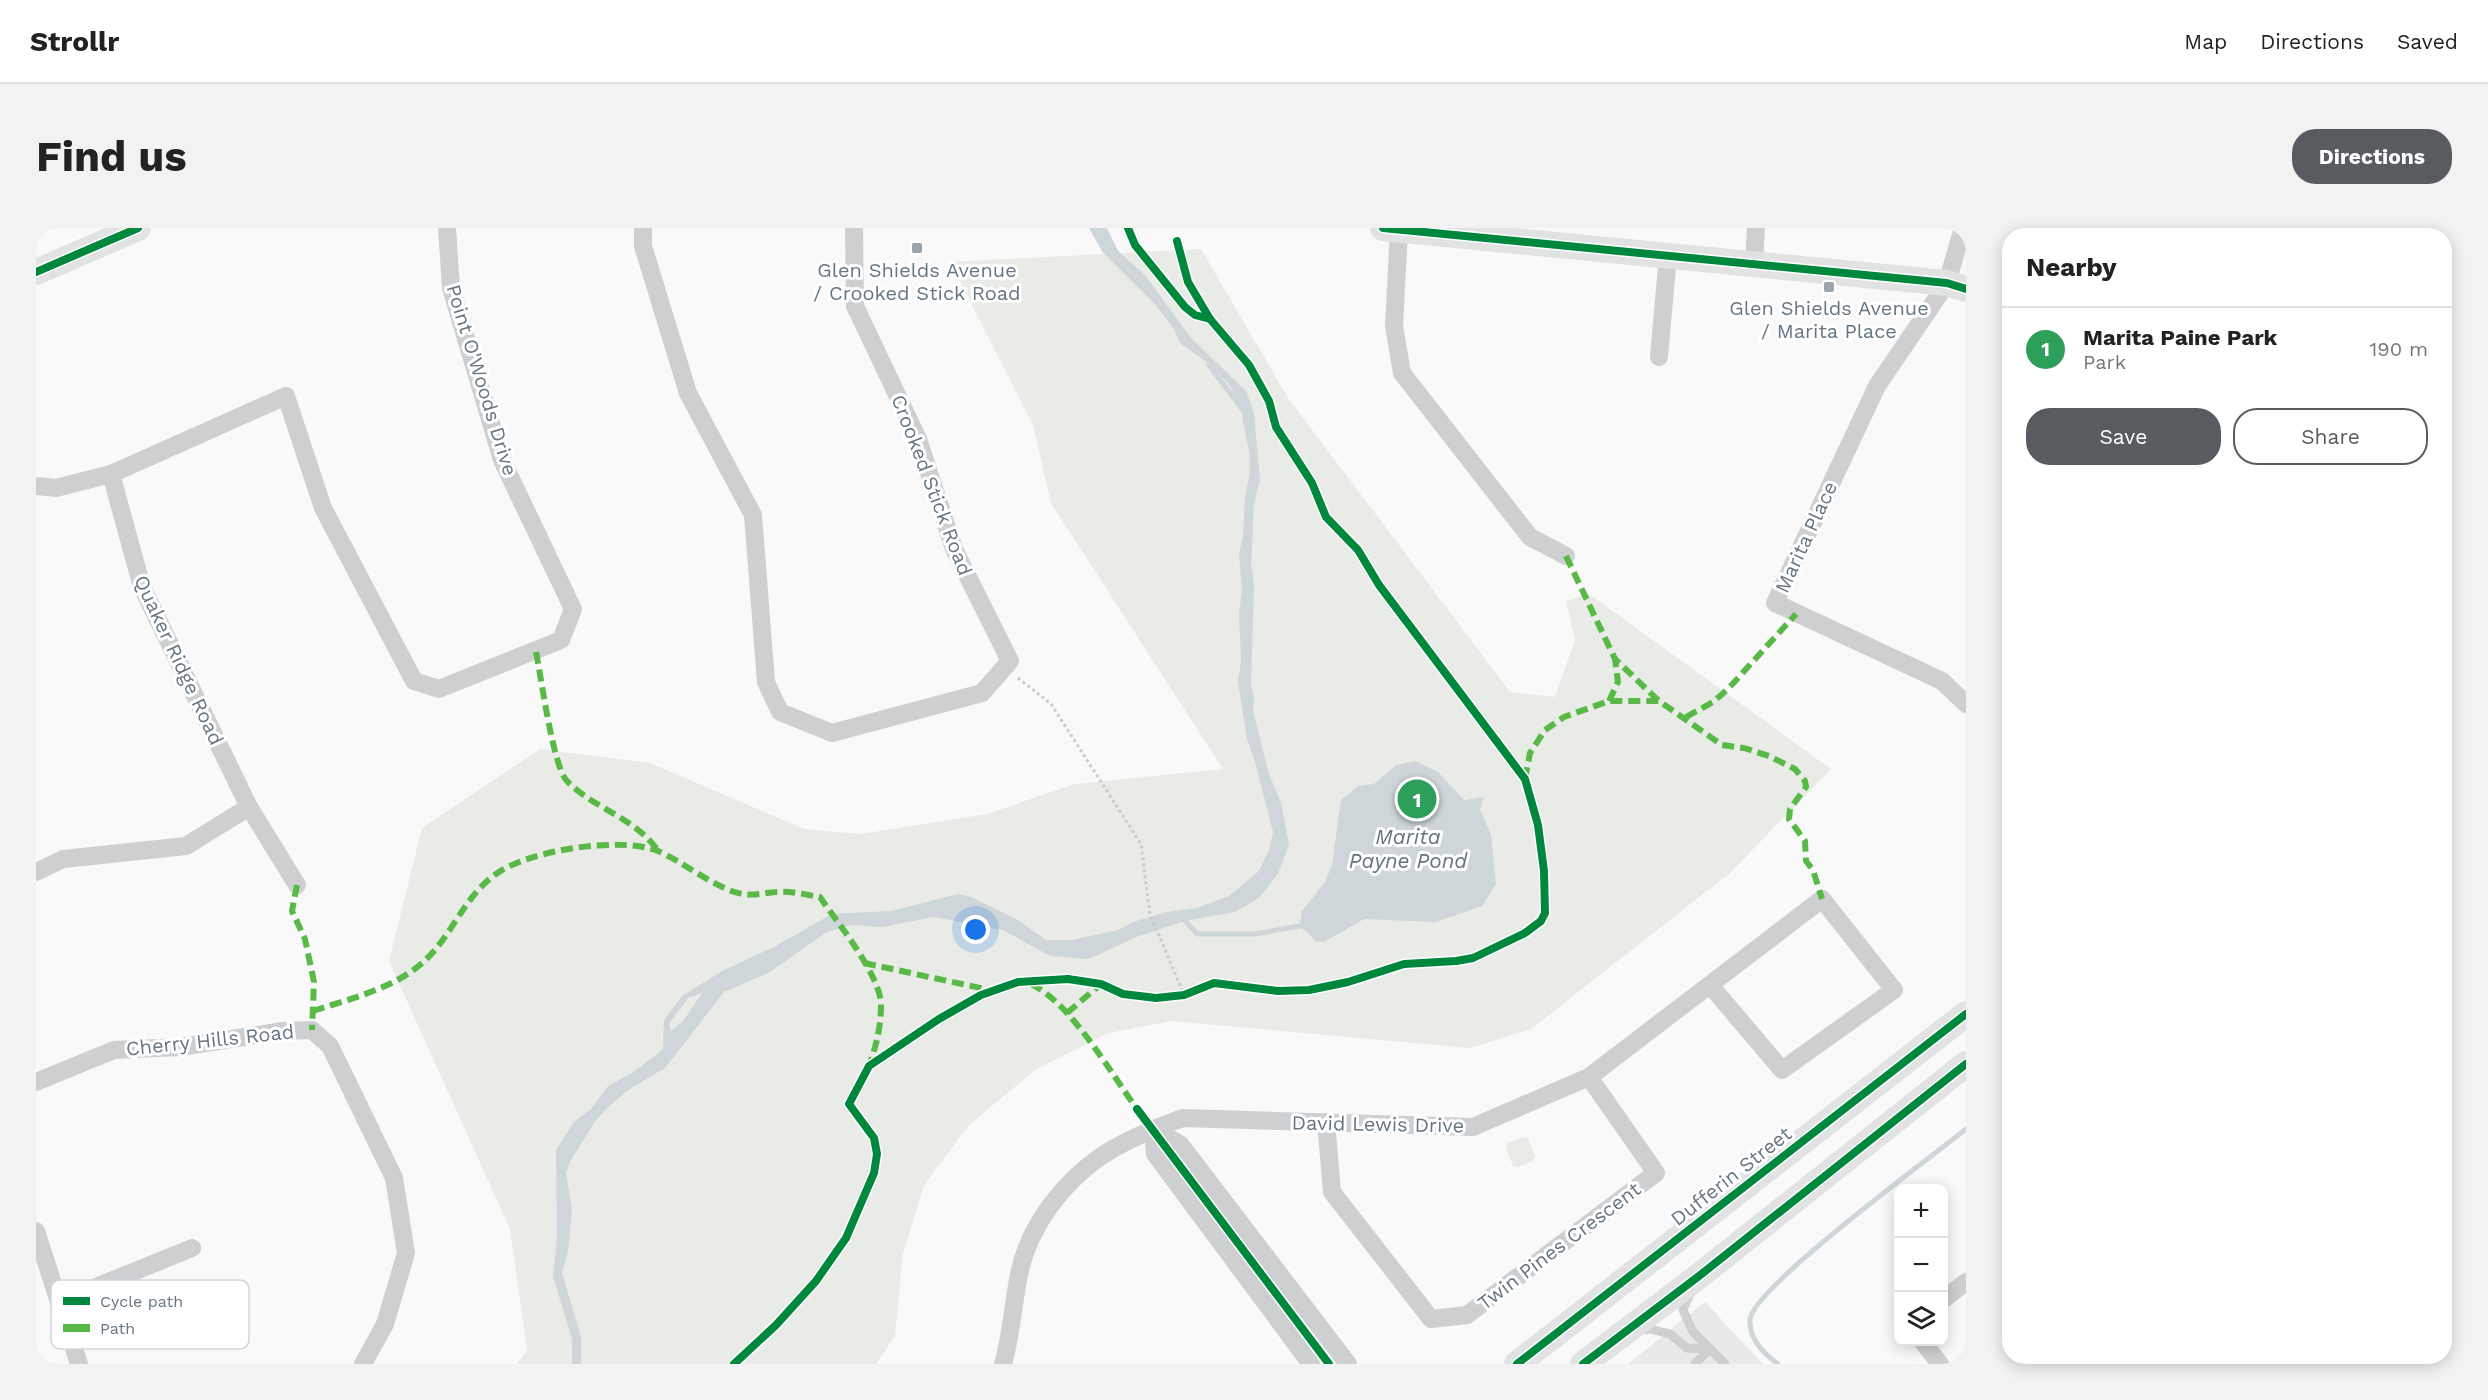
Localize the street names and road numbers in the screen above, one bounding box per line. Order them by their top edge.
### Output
street label: Point O'Woods Drive [441,282,523,478]
street label: Crooked Stick Road [886,391,978,579]
street label: Marita Place [1770,477,1842,597]
street label: Quaker Ridge Road [129,571,229,749]
street label: Cherry Hills Road [125,1019,295,1061]
street label: David Lewis Drive [1292,1110,1464,1138]
street label: Dufferin Street [1666,1121,1797,1231]
street label: Twin Pines Crescent [1473,1177,1646,1315]

